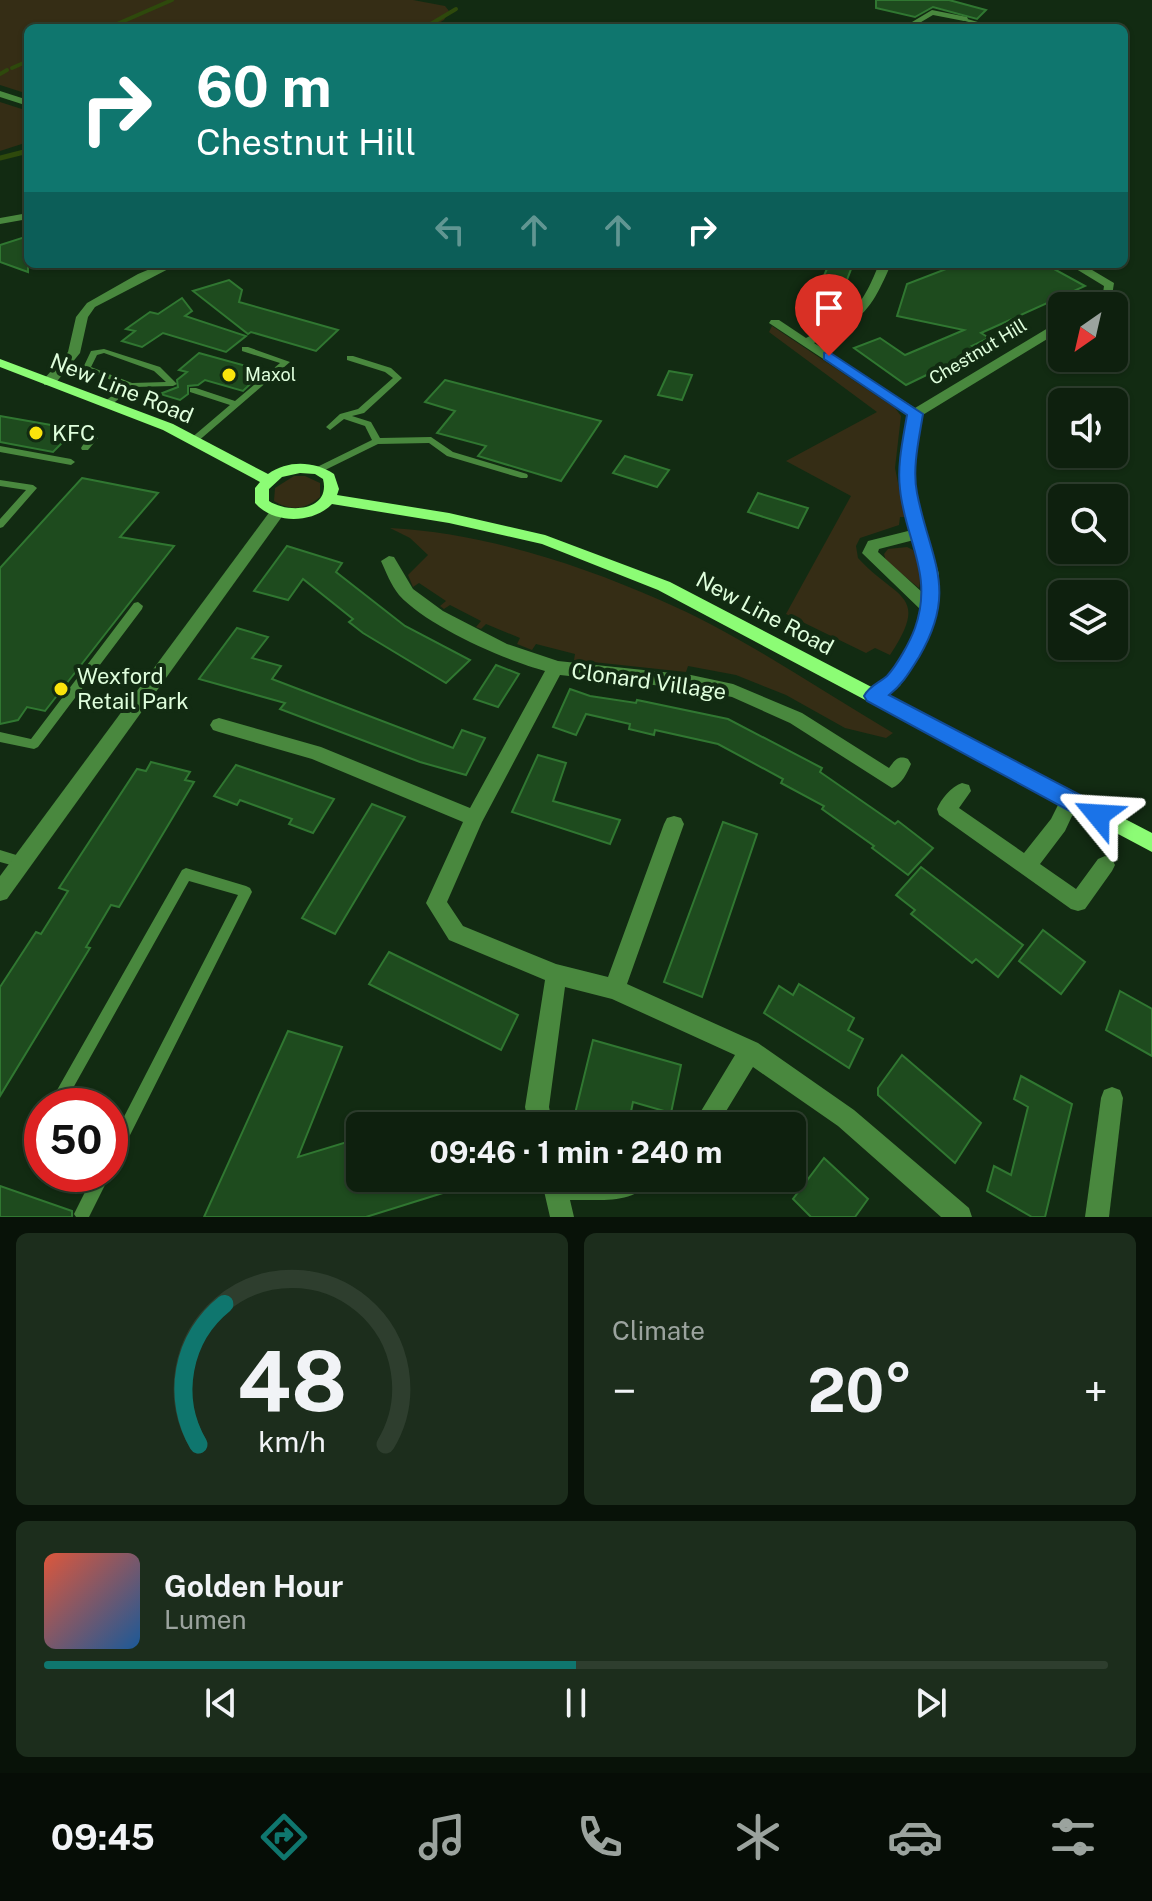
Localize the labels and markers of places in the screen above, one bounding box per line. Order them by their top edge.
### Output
pin [795,274,863,356]
place label: Maxol [245,364,296,385]
marker: Maxol [220,366,238,384]
place label: KFC [52,420,95,446]
marker: KFC [27,424,45,442]
place label: Wexford Retail Park [77,663,189,714]
marker: Wexford Retail Park [52,680,70,698]

